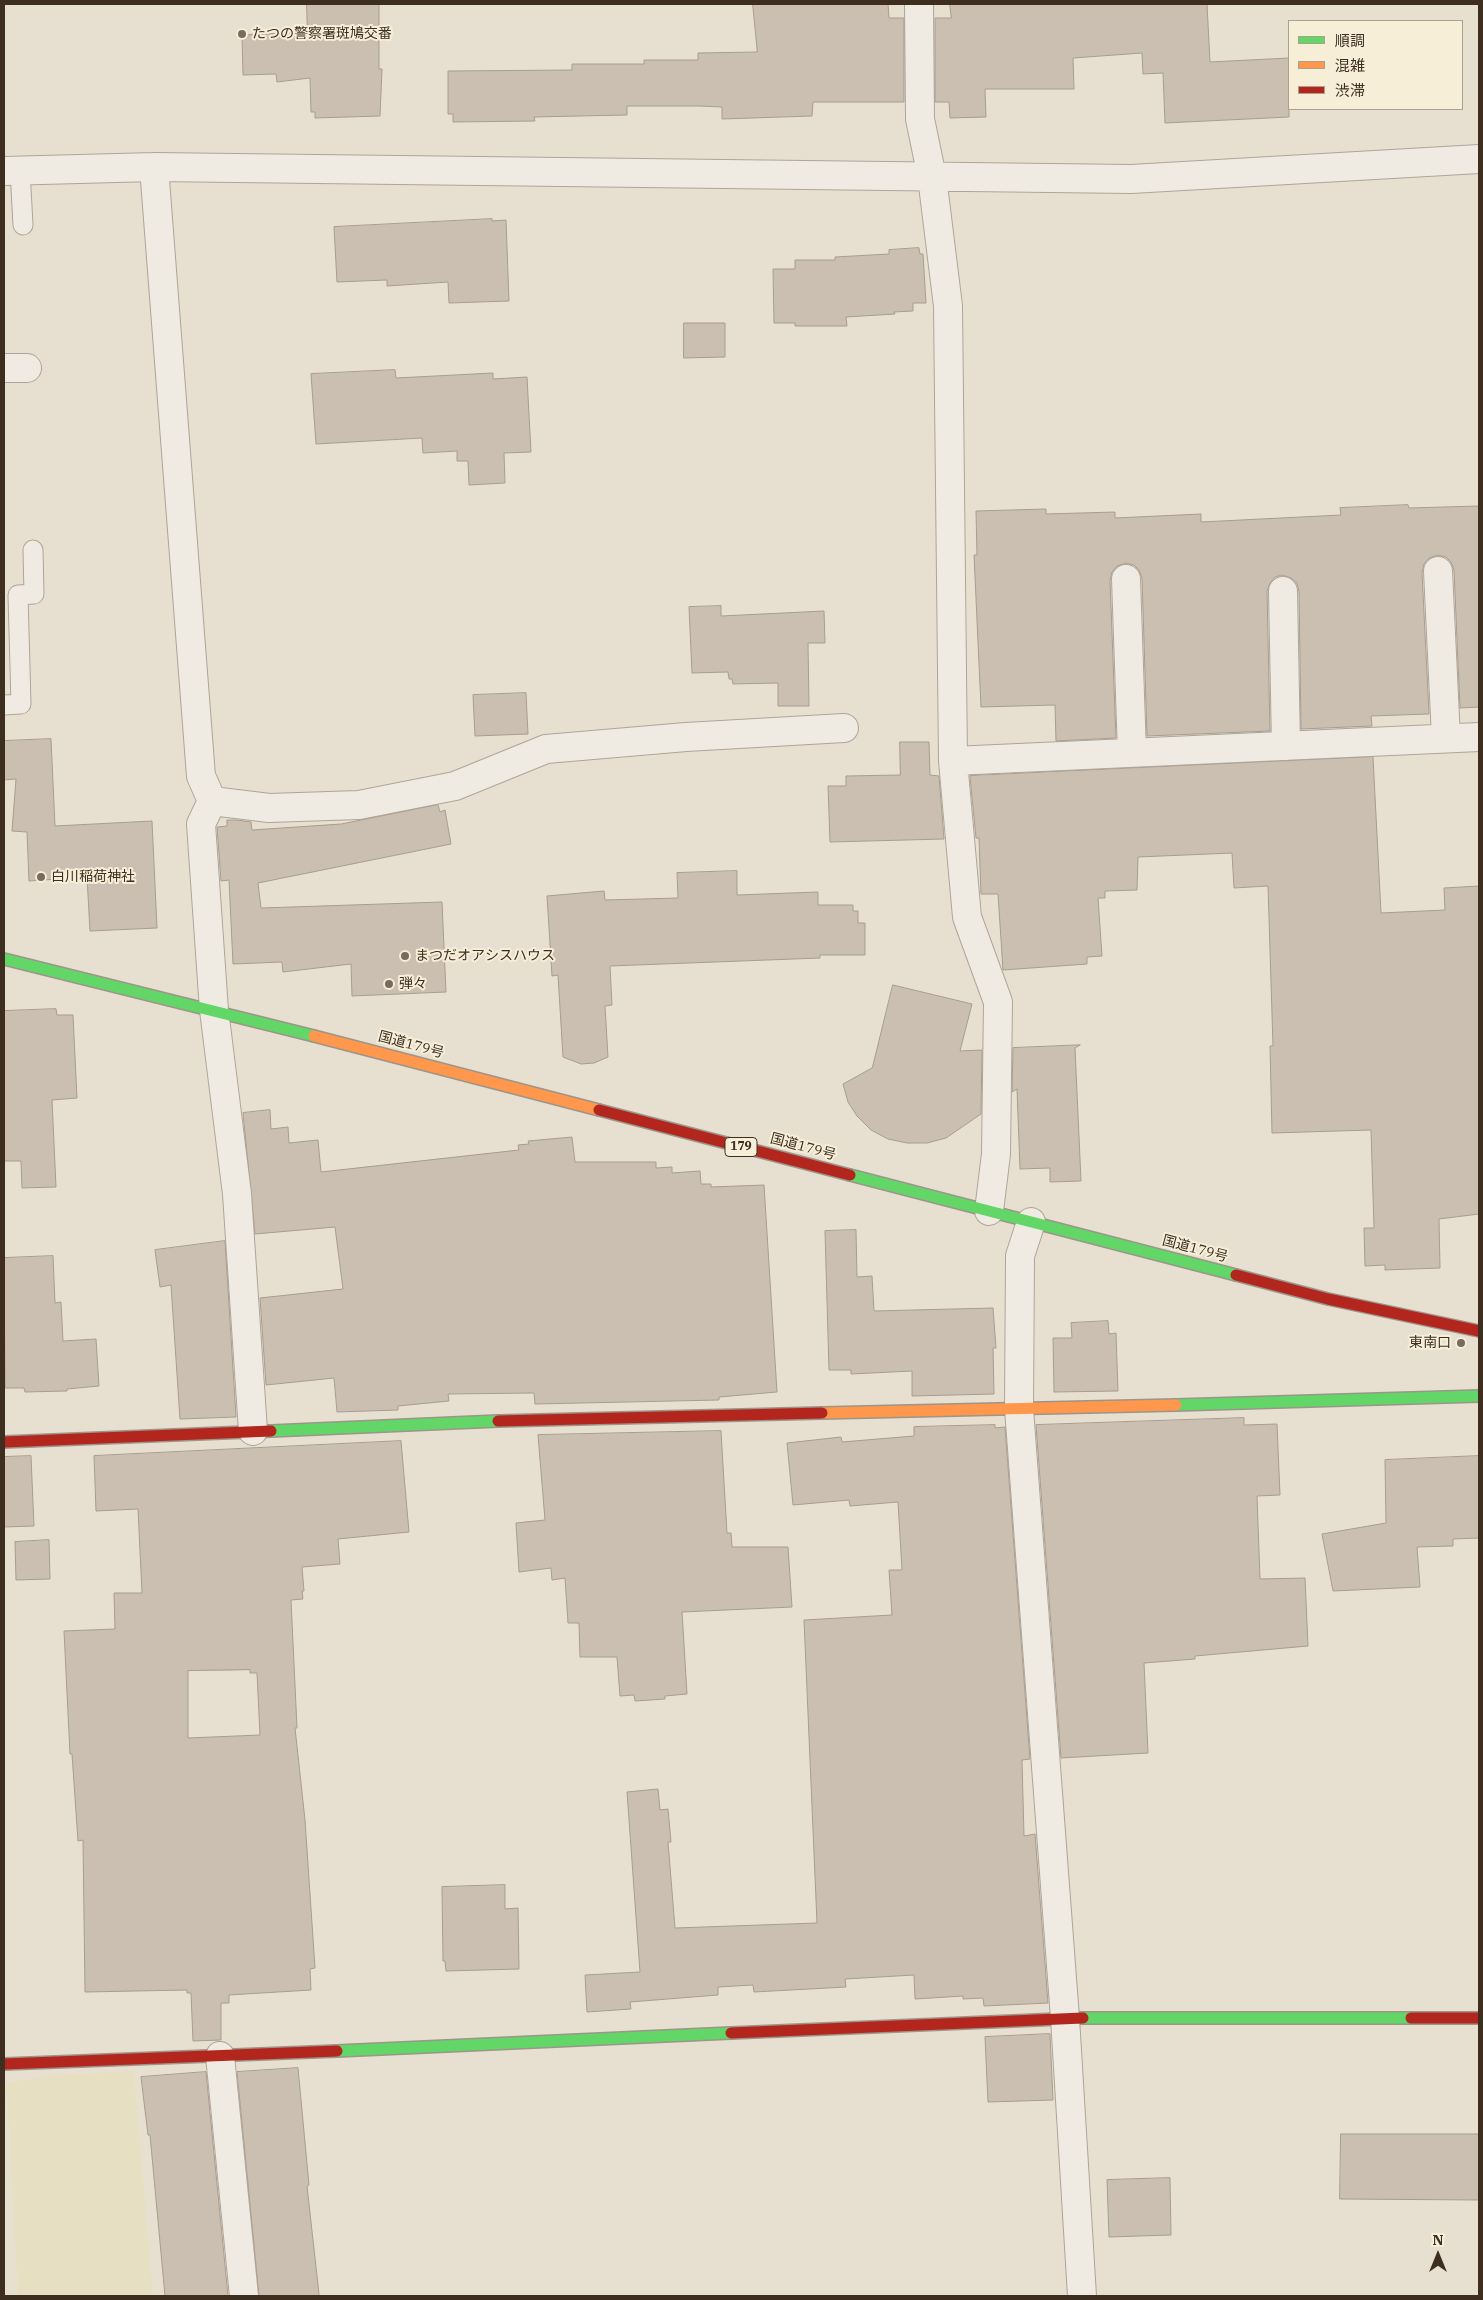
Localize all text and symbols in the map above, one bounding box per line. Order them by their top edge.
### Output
legend [1288,20,1463,110]
place label: たつの警察署斑鳩交番 [252,26,392,42]
marker: たつの警察署斑鳩交番 [236,28,248,40]
text: 順調 [1335,31,1365,50]
text: 混雑 [1335,56,1365,75]
text: 渋滞 [1335,81,1365,100]
place label: 白川稲荷神社 [51,869,135,885]
marker: 白川稲荷神社 [35,871,47,883]
place label: まつだオアシスハウス [415,948,555,964]
marker: まつだオアシスハウス [399,950,411,962]
place label: 弾々 [399,976,427,992]
marker: 弾々 [383,978,395,990]
street label: 国道179号 [376,1028,446,1062]
street label: 国道179号 [768,1130,838,1164]
road number: 179 [725,1138,757,1156]
street label: 国道179号 [1160,1232,1230,1266]
place label: 東南口 [1409,1335,1451,1351]
marker: 東南口 [1455,1337,1467,1349]
north arrow [1413,2230,1463,2280]
text: N [1432,2231,1444,2249]

